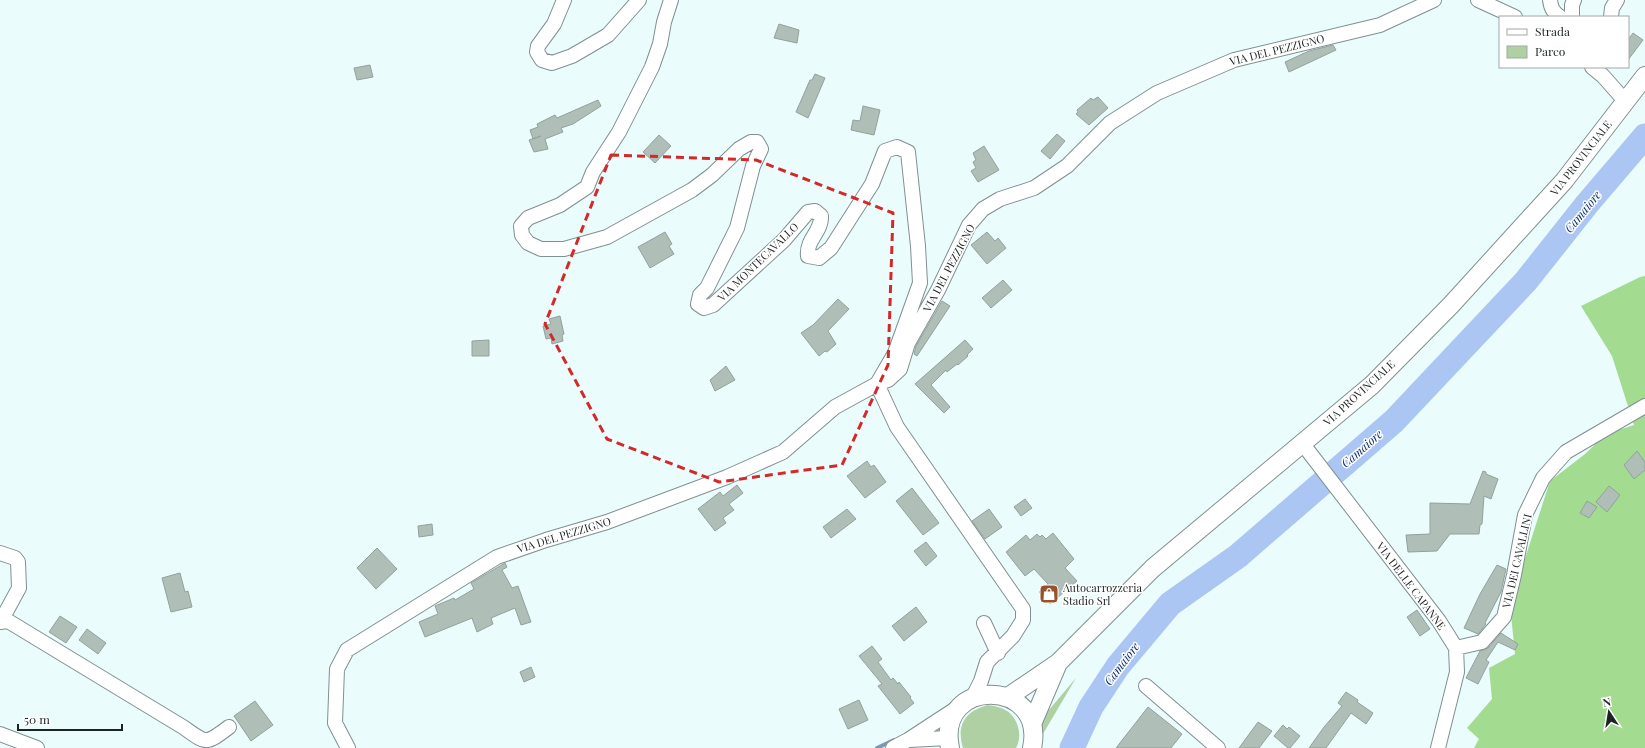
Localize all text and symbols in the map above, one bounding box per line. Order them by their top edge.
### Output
legend [1499,16,1629,68]
text: Strada [1535,23,1570,39]
street label: VIA DEL PEZZIGNO [1227,30,1326,69]
text: Parco [1535,43,1566,59]
street label: VIA PROVINCIALE [1546,117,1615,199]
water label: Camaiore [1560,187,1604,236]
street label: VIA MONTECAVALLO [713,219,801,305]
street label: VIA DEL PEZZIGNO [919,221,978,315]
street label: VIA PROVINCIALE [1319,356,1398,429]
water label: Camaiore [1337,426,1385,471]
street label: VIA DEI CAVALLINI [1498,512,1535,611]
street label: VIA DEL PEZZIGNO [514,513,613,556]
street label: VIA DELLE CAPANNE [1373,538,1450,633]
place label: Autocarrozzeria Stadio Srl [1062,580,1142,608]
shop icon: Autocarrozzeria Stadio Srl [1038,583,1060,605]
water label: Camaiore [1100,639,1143,688]
north arrow [1589,692,1629,732]
text: N [1601,694,1612,710]
scale bar [18,706,122,732]
text: 50 m [24,711,50,727]

